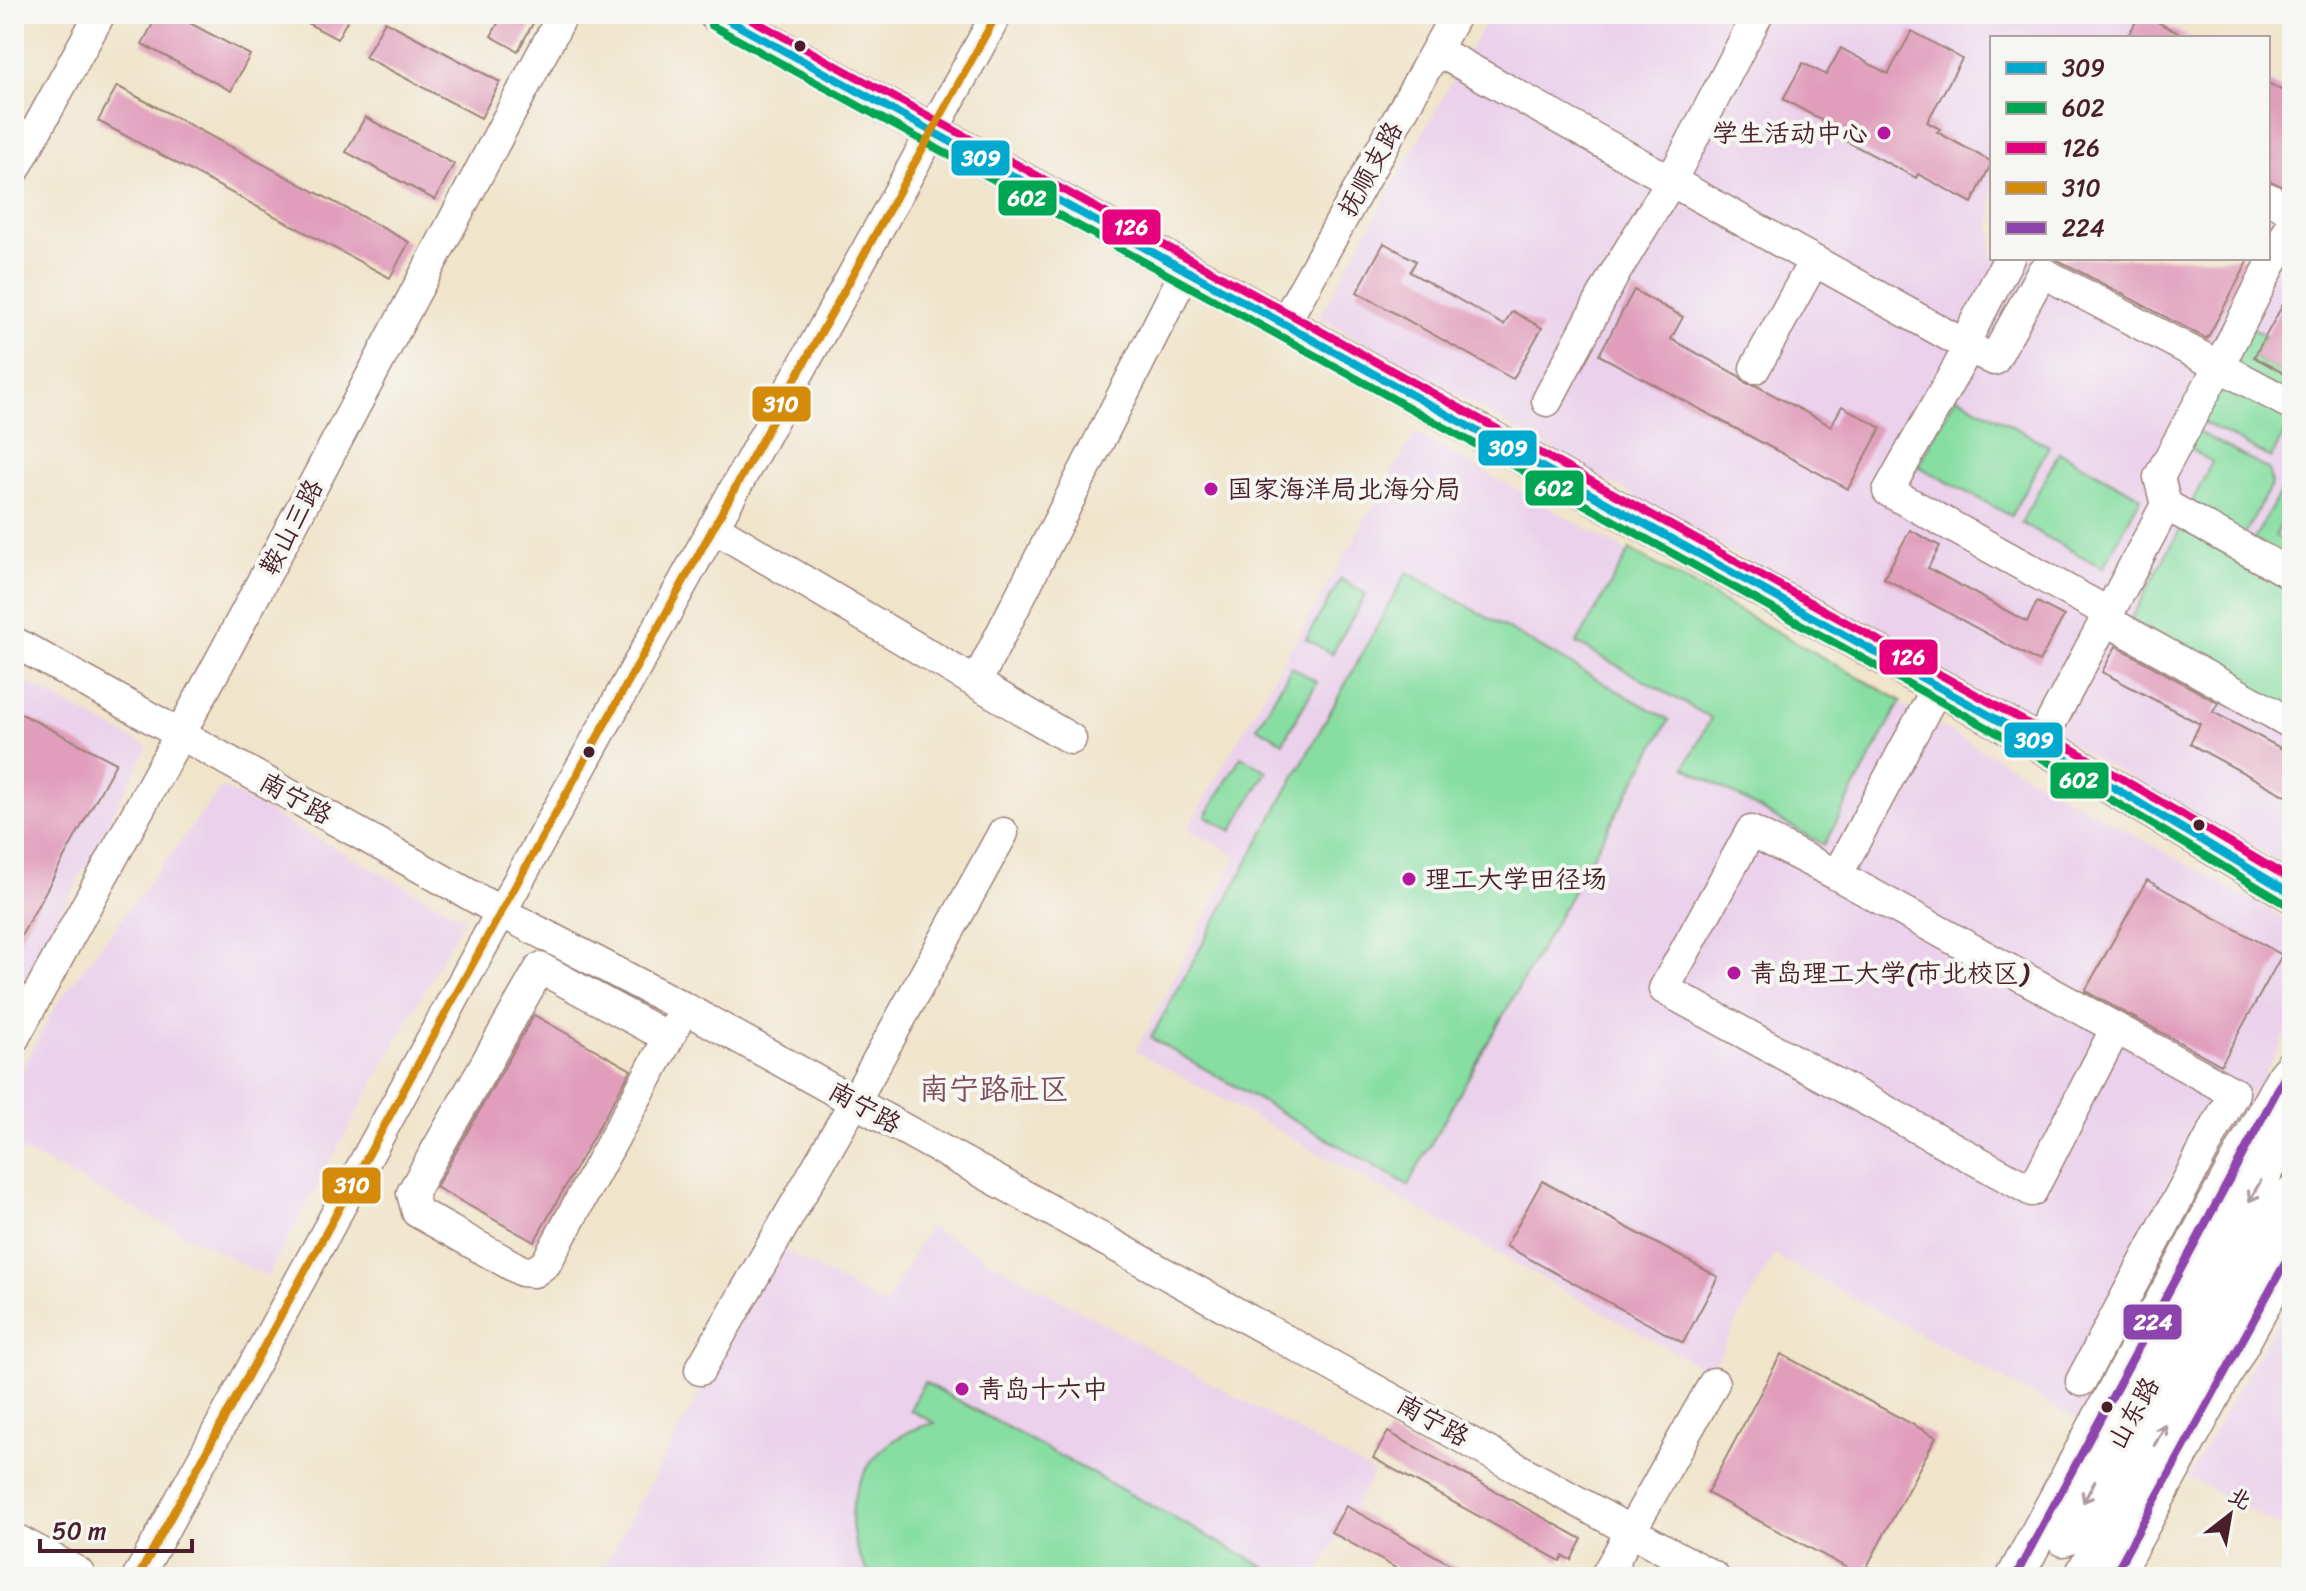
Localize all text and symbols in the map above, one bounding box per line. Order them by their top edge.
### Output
legend [1990,36,2270,260]
unlabelled marker [792,38,808,54]
text: 309 [2062,47,2105,89]
text: 602 [2062,87,2105,129]
place label: 学生活动中心 [1712,110,1868,156]
street label: 抚顺支路 [1325,112,1415,226]
marker: 学生活动中心 [1875,124,1893,142]
text: 126 [2062,127,2100,169]
line badge: 309 [950,139,1011,177]
text: 309 [960,139,1001,178]
text: 310 [2062,167,2101,209]
line badge: 602 [997,179,1058,217]
text: 602 [1006,179,1047,218]
text: 224 [2062,207,2105,249]
line badge: 126 [1101,208,1162,246]
text: 126 [1114,208,1148,247]
line badge: 310 [751,385,812,423]
text: 310 [762,385,799,424]
line badge: 309 [1477,429,1538,467]
text: 309 [1487,429,1528,468]
place label: 国家海洋局北海分局 [1227,466,1461,512]
line badge: 602 [1524,469,1585,507]
text: 602 [1533,469,1574,508]
street label: 鞍山三路 [246,470,336,584]
marker: 国家海洋局北海分局 [1202,480,1220,498]
line badge: 126 [1878,638,1939,676]
text: 126 [1891,638,1925,677]
line badge: 309 [2003,721,2064,759]
text: 309 [2013,721,2054,760]
unlabelled marker [581,744,597,760]
street label: 南宁路 [251,759,341,837]
line badge: 602 [2049,761,2110,800]
text: 602 [2058,761,2099,800]
unlabelled marker [2191,817,2207,833]
place label: 理工大学田径场 [1425,856,1607,902]
marker: 理工大学田径场 [1400,870,1418,888]
place label: 青岛理工大学(市北校区) [1750,950,2030,996]
marker: 青岛理工大学(市北校区) [1725,964,1743,982]
district label: 南宁路社区 [919,1062,1069,1116]
street label: 南宁路 [820,1068,910,1146]
line badge: 310 [321,1166,382,1205]
text: 310 [333,1166,370,1205]
one-way arrow [2246,1178,2262,1202]
line badge: 224 [2122,1303,2183,1341]
text: 224 [2132,1303,2173,1342]
place label: 青岛十六中 [978,1366,1108,1412]
street label: 山东路 [2094,1368,2172,1458]
marker: 青岛十六中 [953,1380,971,1398]
street label: 南宁路 [1388,1381,1478,1459]
unlabelled marker [2099,1399,2115,1415]
one-way arrow [2152,1424,2168,1447]
north arrow [2190,1475,2270,1555]
text: 北 [2221,1476,2260,1521]
one-way arrow [2081,1480,2097,1503]
scale bar [40,1503,192,1553]
text: 50 m [52,1510,107,1552]

